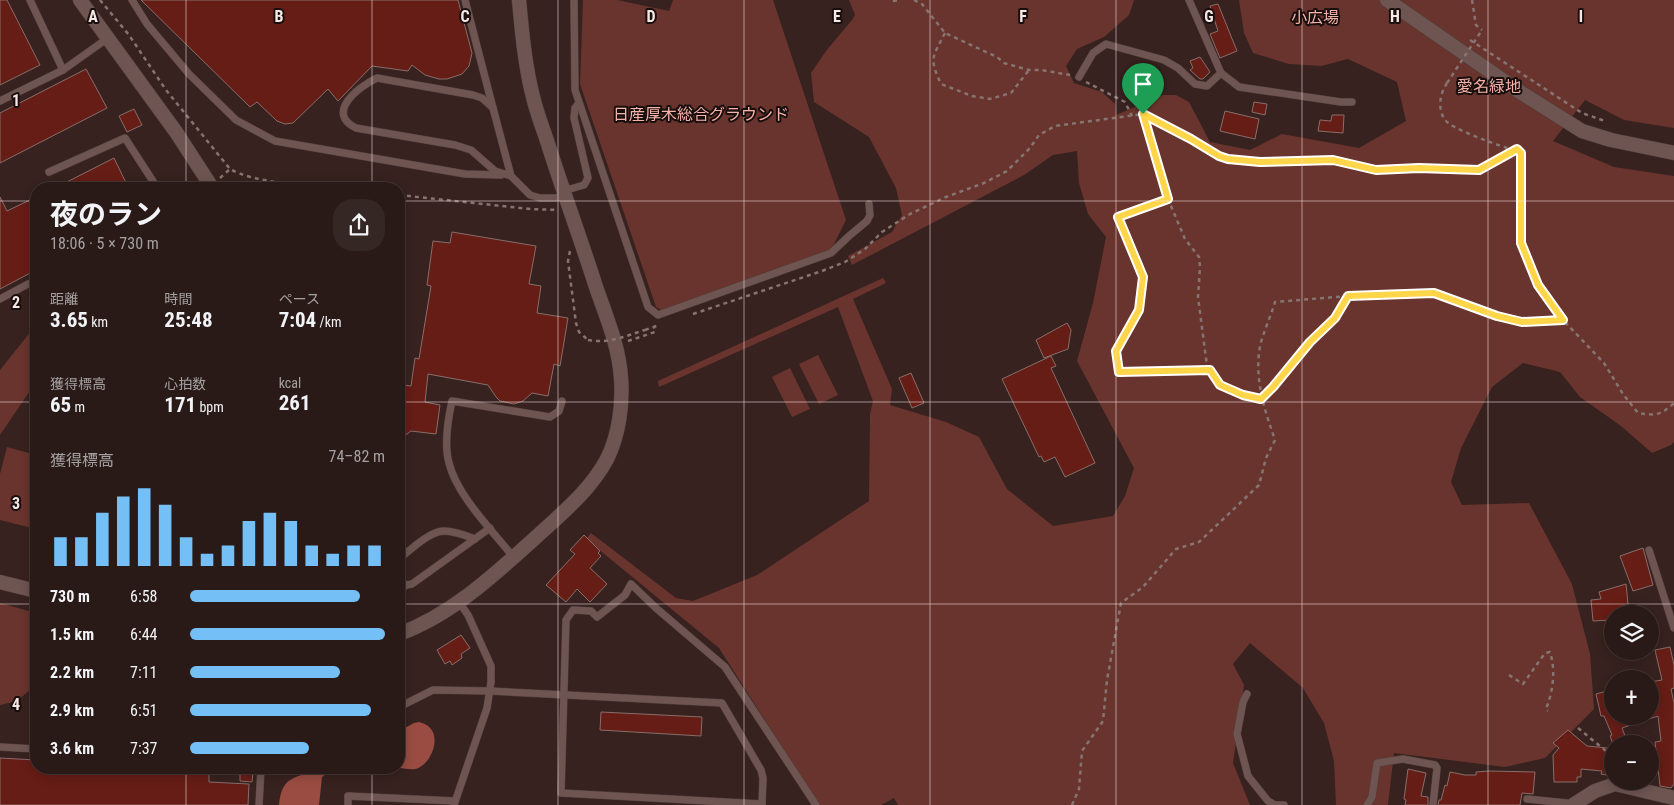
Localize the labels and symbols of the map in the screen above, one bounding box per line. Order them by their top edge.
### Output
text: A [88,7,98,26]
text: B [275,7,284,26]
text: C [460,7,470,26]
text: D [646,7,656,26]
text: E [833,7,841,26]
text: F [1019,7,1027,26]
text: G [1204,7,1214,26]
text: H [1390,7,1400,26]
text: I [1579,7,1583,26]
park label: 小広場 [1291,8,1339,27]
pin [1122,63,1164,114]
park label: 愛名緑地 [1457,77,1521,96]
text: 1 [12,91,20,110]
park label: 日産厚木総合グラウンド [613,105,789,124]
text: 2 [12,293,20,312]
text: 3 [12,494,20,513]
text: 4 [12,695,20,714]

